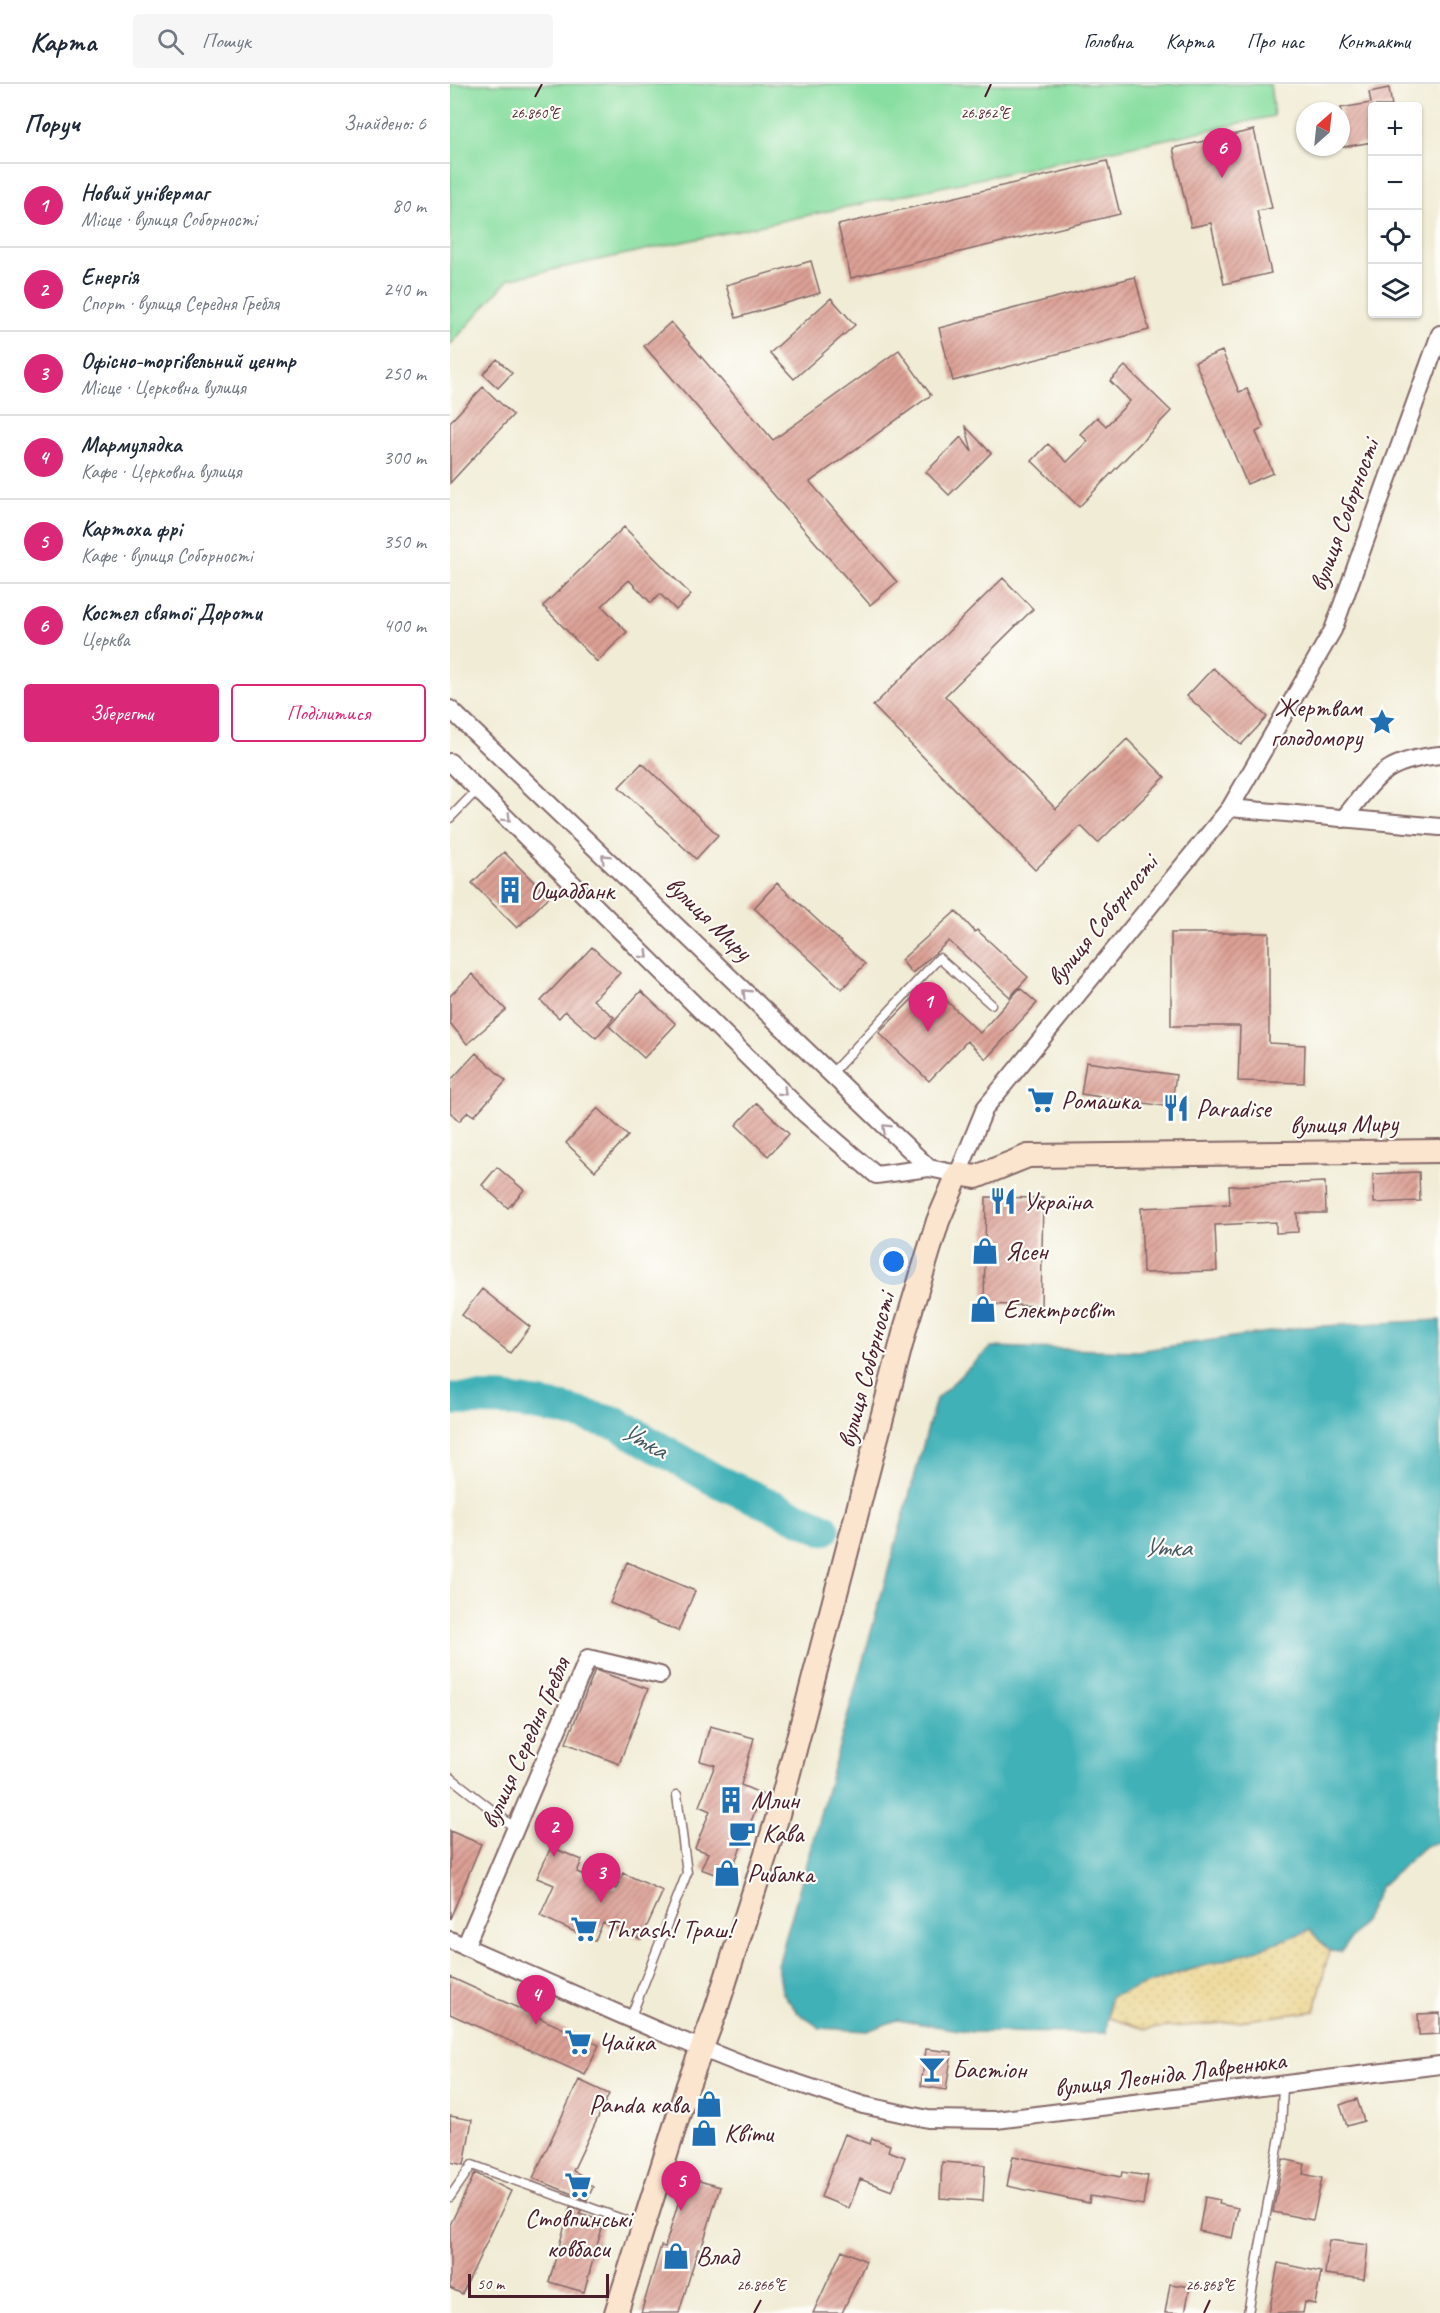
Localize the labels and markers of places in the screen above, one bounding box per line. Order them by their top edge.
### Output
pin: 6 [1202,128,1242,178]
place label: Жертвам голодомору [1271,691,1364,754]
place icon: Жертвам голодомору [1367,707,1397,737]
place label: Ощадбанк [530,874,616,907]
building icon: Ощадбанк [495,875,525,905]
pin: 1 [908,982,948,1032]
place label: Ромашка [1061,1084,1142,1117]
supermarket icon: Ромашка [1026,1085,1056,1115]
place label: Paradise [1196,1092,1273,1125]
restaurant icon: Paradise [1161,1093,1191,1123]
place label: Україна [1023,1185,1094,1218]
restaurant icon: Україна [988,1186,1018,1216]
place label: Ясен [1005,1235,1049,1268]
shop icon: Ясен [970,1236,1000,1266]
place label: Електросвіт [1003,1293,1115,1326]
shop icon: Електросвіт [968,1294,998,1324]
place label: Млин [751,1784,801,1817]
building icon: Млин [716,1785,746,1815]
pin: 2 [534,1808,574,1857]
place label: Кава [762,1817,805,1850]
cafe icon: Кава [727,1818,757,1848]
pin: 3 [582,1854,620,1903]
place label: Рибалка [747,1857,816,1890]
shop icon: Рибалка [712,1858,742,1888]
place label: Thrash! Траш! [604,1913,738,1946]
supermarket icon: Thrash! Траш! [569,1914,599,1944]
pin: 4 [516,1976,556,2025]
place label: Чайка [598,2026,656,2059]
supermarket icon: Чайка [563,2027,593,2057]
place label: Бастіон [952,2053,1028,2086]
bar icon: Бастіон [917,2054,947,2084]
place label: Panda кава [589,2088,691,2121]
shop icon: Panda кава [694,2089,724,2119]
place label: Квіти [724,2117,774,2150]
shop icon: Квіти [689,2118,719,2148]
pin: 5 [662,2162,700,2211]
supermarket icon: Стовпинські ковбаси [563,2170,593,2200]
place label: Стовпинські ковбаси [525,2202,634,2265]
place label: Влад [696,2240,741,2273]
shop icon: Влад [661,2241,691,2271]

